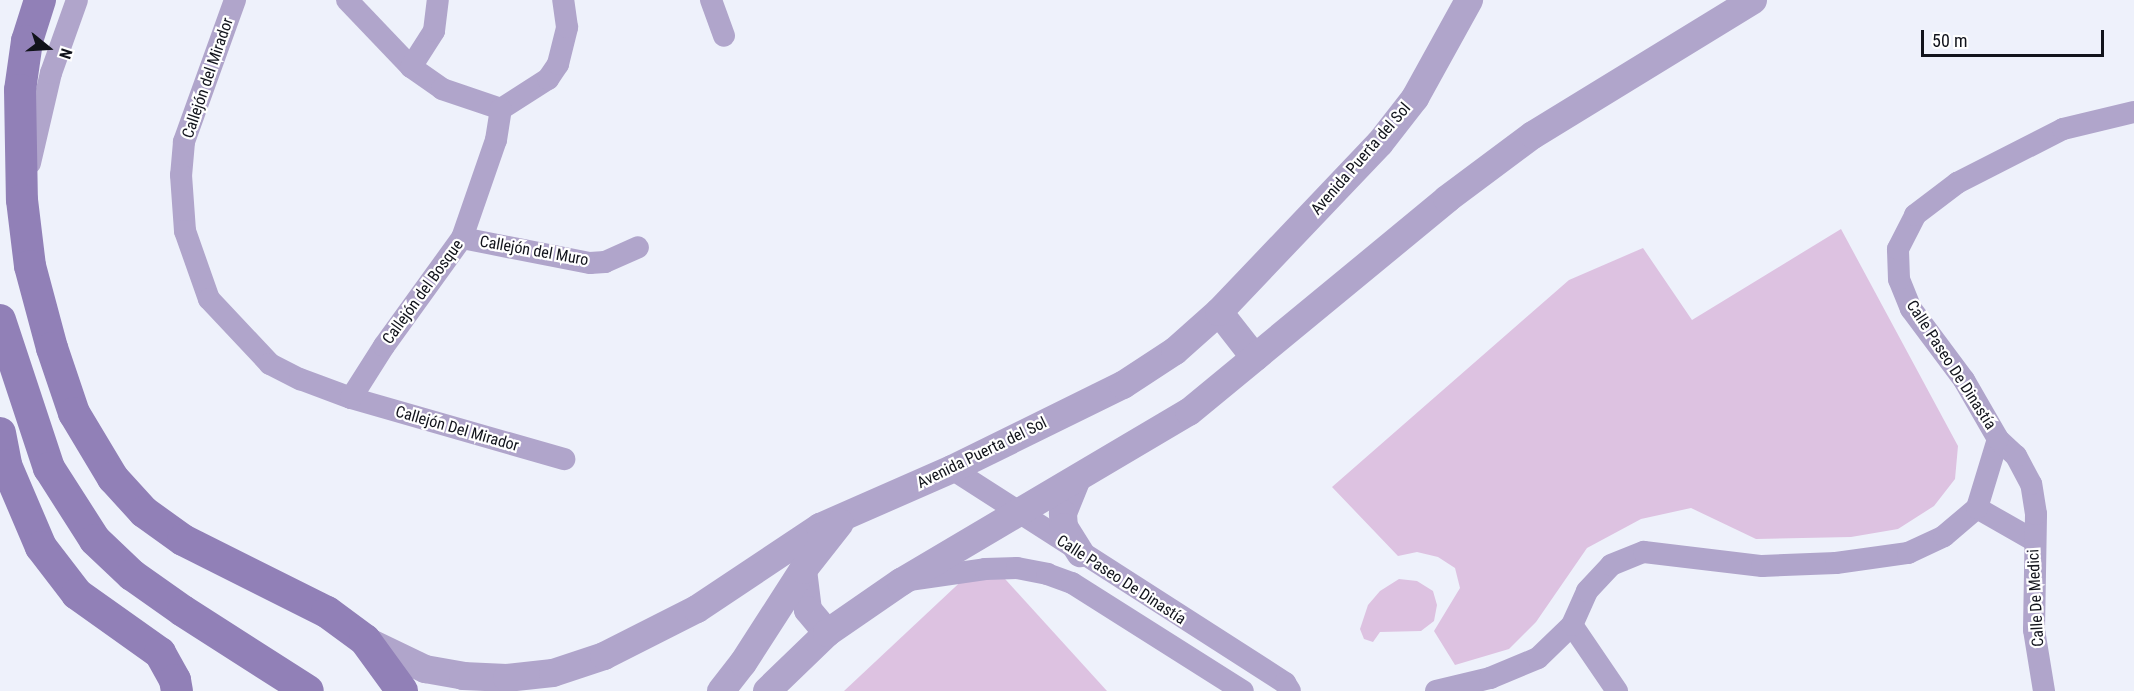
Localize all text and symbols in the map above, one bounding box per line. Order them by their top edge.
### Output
street label: Callejón del Mirador [178,15,238,141]
north arrow [18,18,78,78]
scale bar [1924,18,2107,56]
text: 50 m [1932,30,1967,51]
text: N [55,46,76,61]
street label: Avenida Puerta del Sol [1307,99,1415,219]
street label: Callejón del Muro [478,232,590,270]
street label: Callejón del Bosque [379,236,467,348]
street label: Calle Paseo De Dinastía [1902,297,2000,433]
street label: Callejón Del Mirador [393,402,521,456]
street label: Avenida Puerta del Sol [914,413,1050,493]
street label: Calle Paseo De Dinastía [1053,531,1189,629]
street label: Calle De Medici [2024,549,2048,647]

